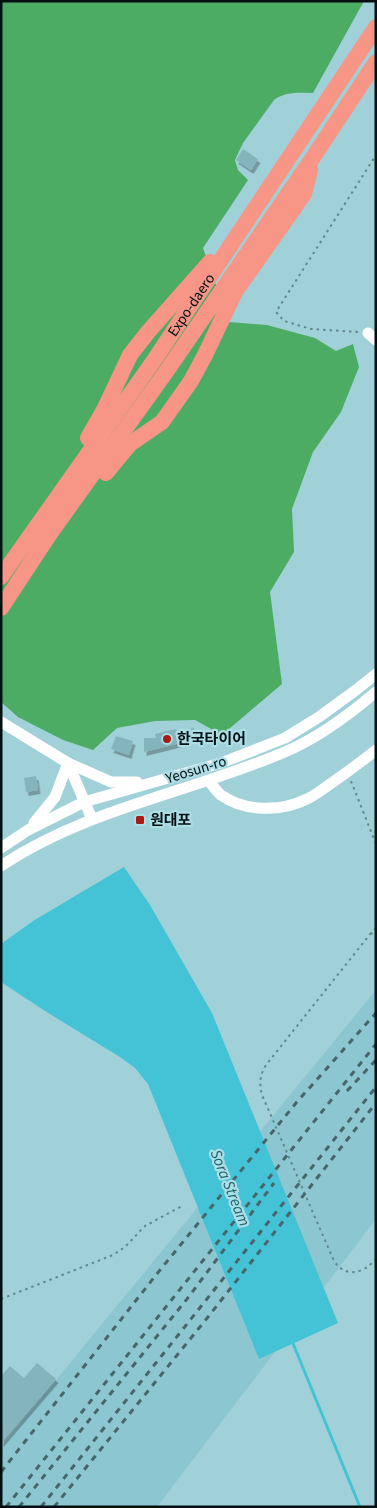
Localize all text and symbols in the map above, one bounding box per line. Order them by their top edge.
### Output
street label: Expo-daero [162,269,220,341]
place label: 한국타이어 [177,729,246,750]
marker: 한국타이어 [161,733,173,745]
street label: Yeosun-ro [162,751,229,789]
place label: 원대포 [150,810,192,831]
marker: 원대포 [134,814,146,826]
water label: Sora Stream [205,1146,255,1230]

